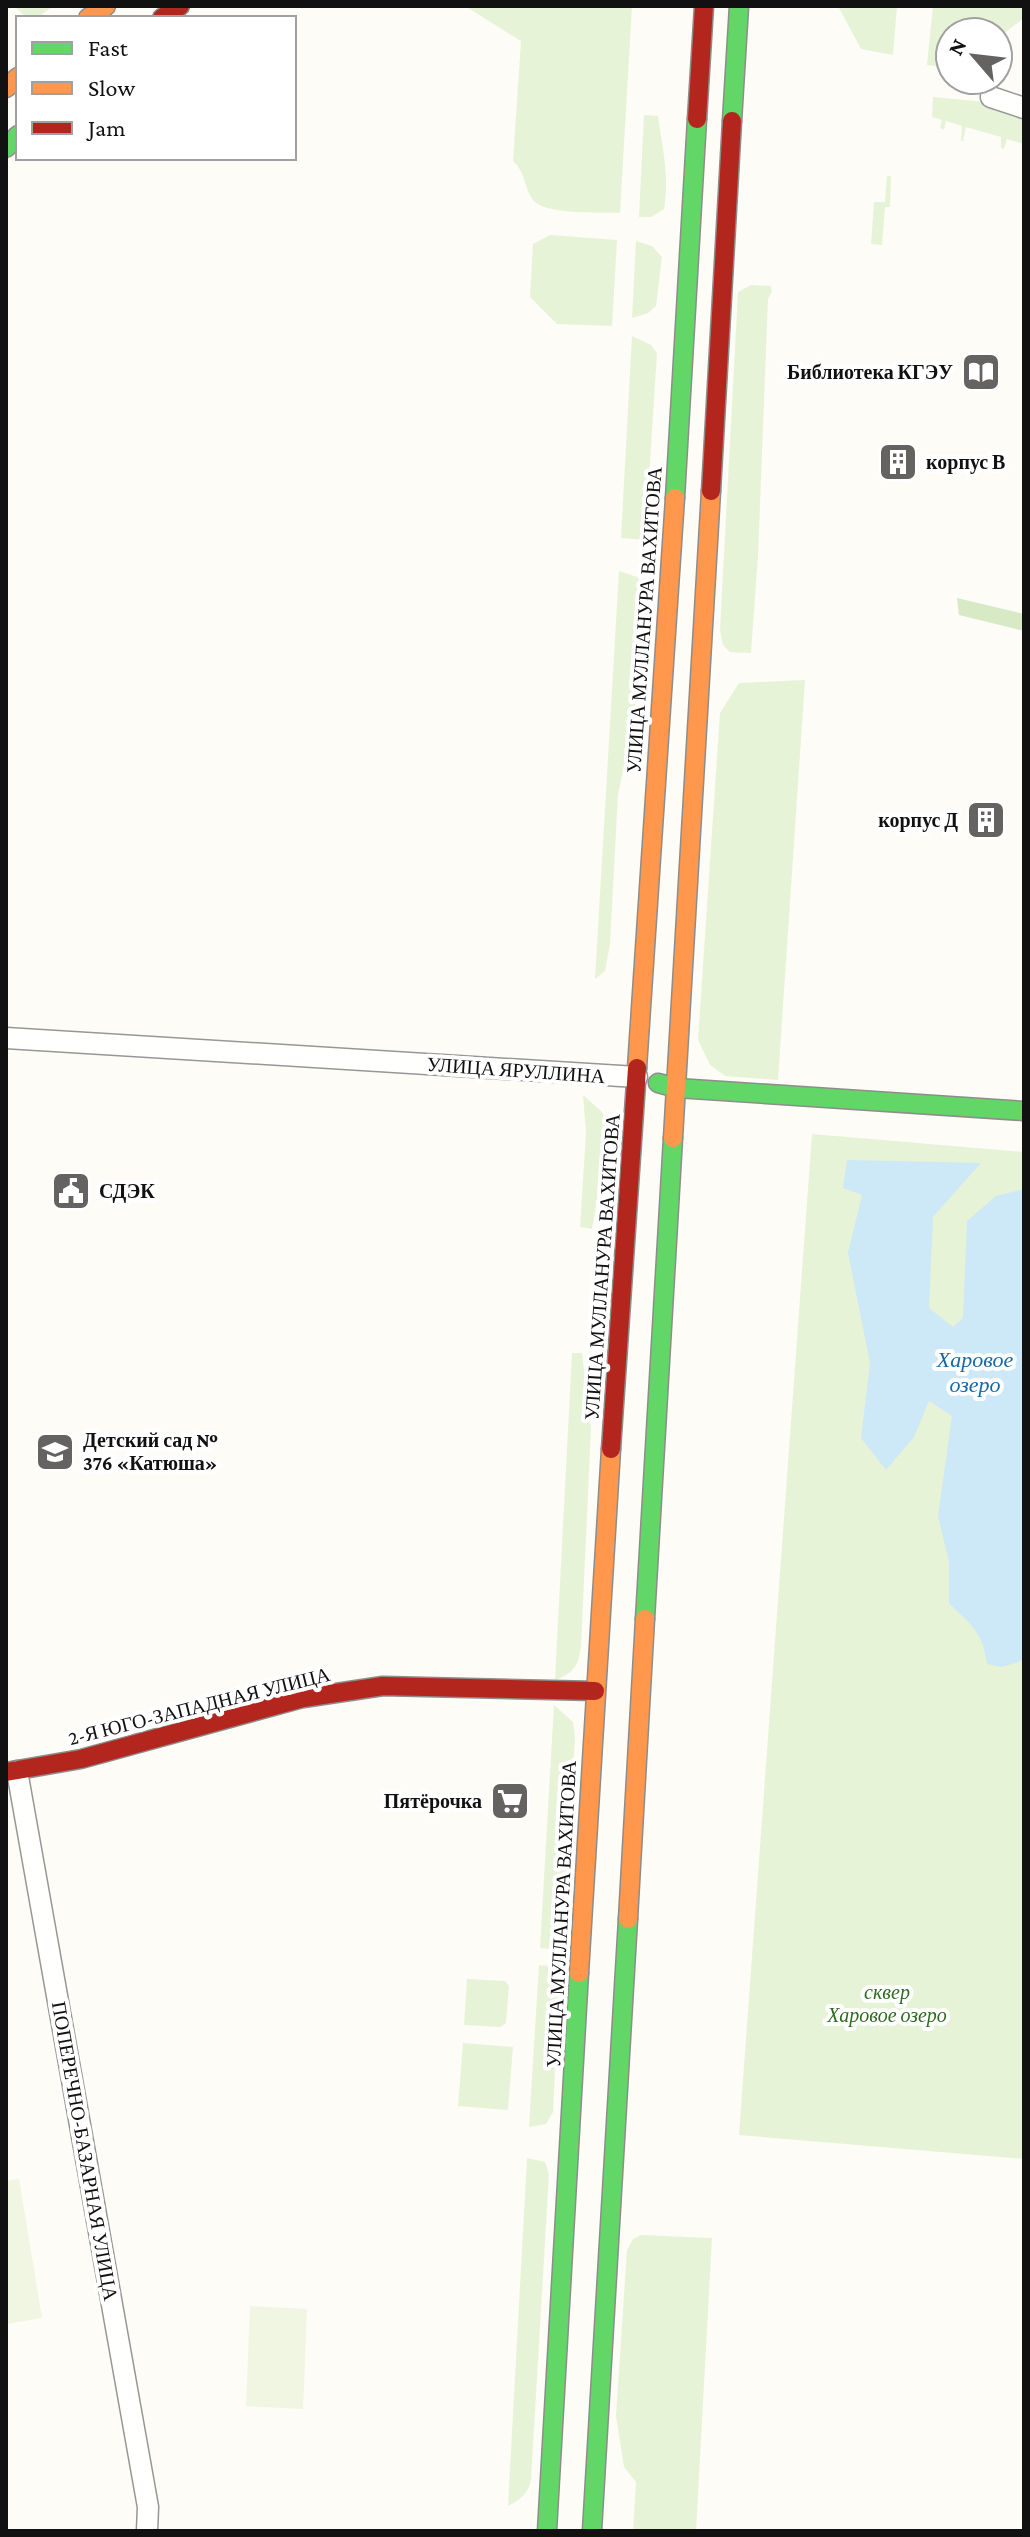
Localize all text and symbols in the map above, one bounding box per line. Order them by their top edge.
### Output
legend [16,16,296,160]
north arrow [934,16,1014,96]
text: Fast [88,34,129,61]
text: N [942,34,971,59]
text: Slow [88,74,135,101]
text: Jam [86,114,126,141]
library icon: Библиотека КГЭУ [960,351,1002,393]
place label: Библиотека КГЭУ [787,361,953,383]
building icon: корпус В [877,441,919,483]
place label: корпус В [926,451,1005,474]
street label: УЛИЦА МУЛЛАНУРА ВАХИТОВА [622,465,667,774]
building icon: корпус Д [965,799,1007,841]
place label: корпус Д [878,809,958,832]
street label: УЛИЦА ЯРУЛЛИНА [426,1053,607,1088]
street label: УЛИЦА МУЛЛАНУРА ВАХИТОВА [580,1112,625,1421]
public building icon: СДЭК [50,1170,92,1212]
place label: СДЭК [99,1180,155,1203]
water label: Харовое озеро [936,1347,1013,1397]
place label: Детский сад № 376 «Катюша» [83,1429,218,1474]
school or university icon: Детский сад № 376 «Катюша» [34,1431,76,1473]
street label: 2-Я ЮГО-ЗАПАДНАЯ УЛИЦА [66,1663,333,1750]
street label: УЛИЦА МУЛЛАНУРА ВАХИТОВА [542,1759,581,2068]
supermarket icon: Пятёрочка [489,1780,531,1822]
place label: Пятёрочка [384,1790,482,1813]
park label: сквер Харовое озеро [826,1981,947,2027]
street label: ПОПЕРЕЧНО-БАЗАРНАЯ УЛИЦА [47,2000,122,2303]

